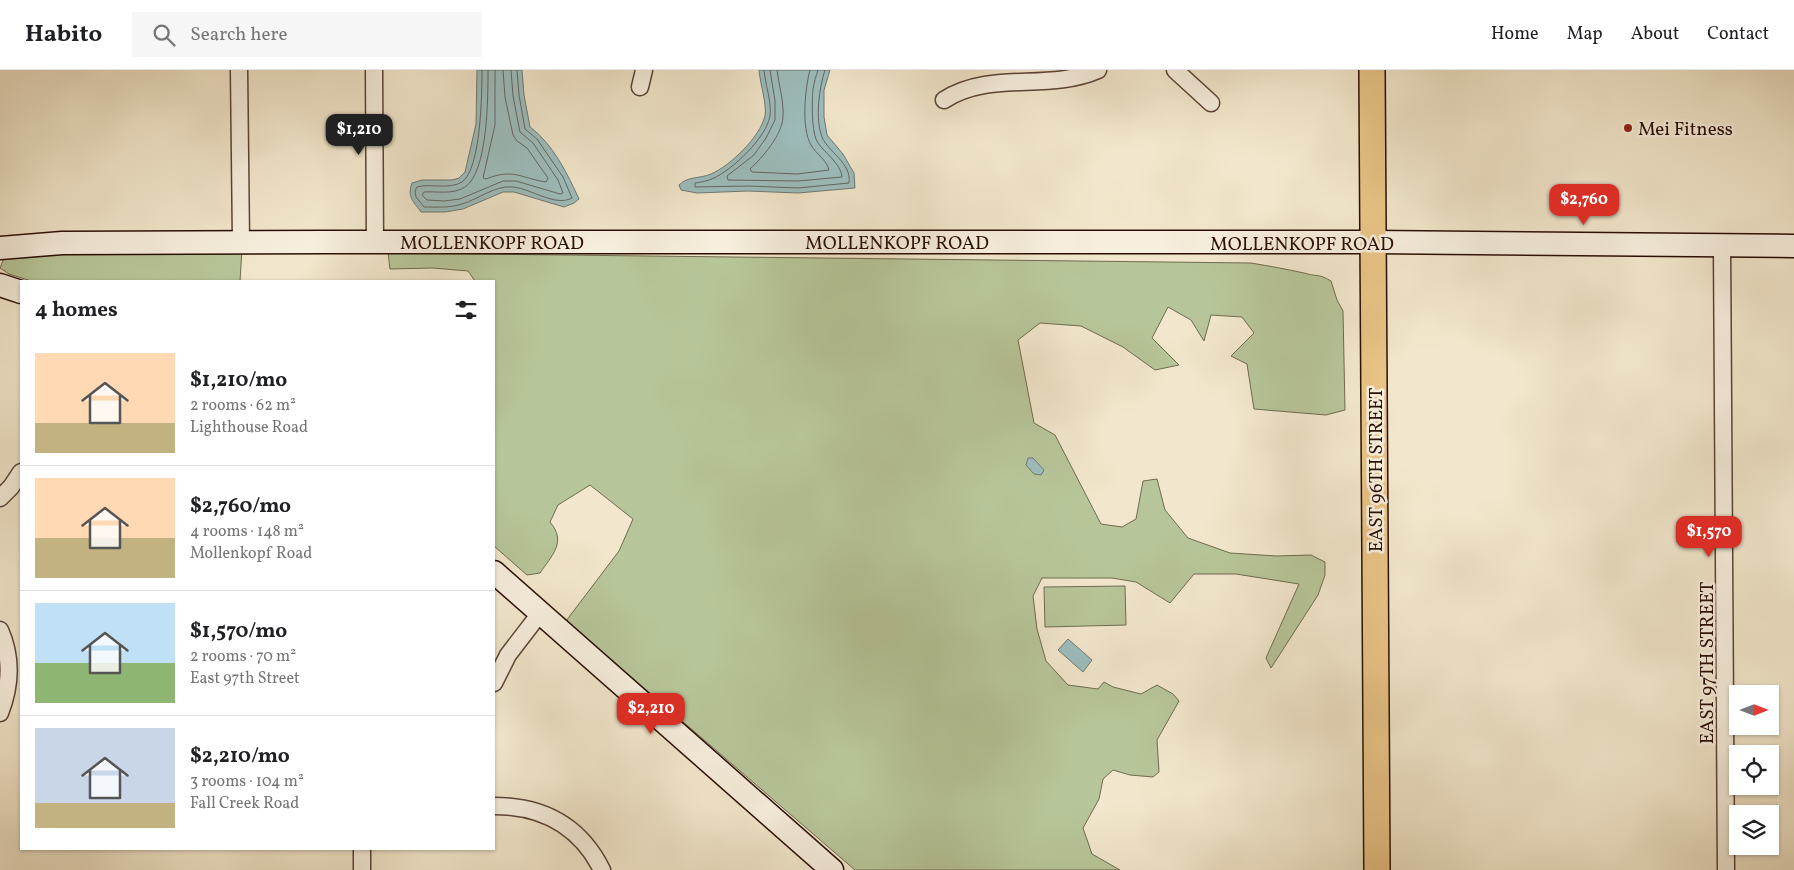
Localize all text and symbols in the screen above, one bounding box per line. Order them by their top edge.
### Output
search box [132,12,482,57]
text: Habito [25,18,102,52]
icon: search [150,21,178,49]
text: Search here [190,22,288,48]
text: Home [1491,22,1539,47]
text: Map [1567,22,1603,47]
text: About [1631,22,1679,47]
text: Contact [1707,22,1769,47]
pin: $1,210 [318,114,400,156]
place label: Mei Fitness [1638,117,1733,143]
text: $1,210 [337,119,381,141]
marker: Mei Fitness [1622,122,1634,134]
pin: $2,760 [1543,184,1625,226]
text: $2,760 [1560,189,1608,211]
street label: MOLLENKOPF ROAD [400,231,584,257]
street label: MOLLENKOPF ROAD [805,231,989,257]
street label: MOLLENKOPF ROAD [1210,232,1394,258]
text: 4 homes [35,296,118,325]
icon: filters [452,296,480,324]
text: $1,210/mo [190,366,287,395]
icon: home [75,373,135,433]
street label: EAST 96TH STREET [1364,388,1390,552]
text: 2 rooms · 62 m² [190,395,296,417]
text: Lighthouse Road [190,417,308,439]
text: $2,760/mo [190,492,291,521]
icon: home [75,498,135,558]
pin: $1,570 [1668,516,1750,558]
text: 4 rooms · 148 m² [190,521,304,543]
text: $1,570 [1687,521,1731,543]
text: Mollenkopf Road [190,543,312,565]
street label: EAST 97TH STREET [1695,582,1721,744]
text: $1,570/mo [190,617,287,646]
icon: home [75,623,135,683]
text: 2 rooms · 70 m² [190,646,296,668]
text: East 97th Street [190,668,300,690]
north arrow [1729,685,1779,735]
map controls [1729,685,1779,855]
pin: $2,210 [610,692,692,735]
text: $2,210 [628,698,674,720]
text: $2,210/mo [190,742,290,771]
button: locate [1729,745,1779,795]
icon: home [75,748,135,808]
text: 3 rooms · 104 m² [190,771,304,793]
text: Fall Creek Road [190,793,299,815]
button: layers [1729,805,1779,855]

